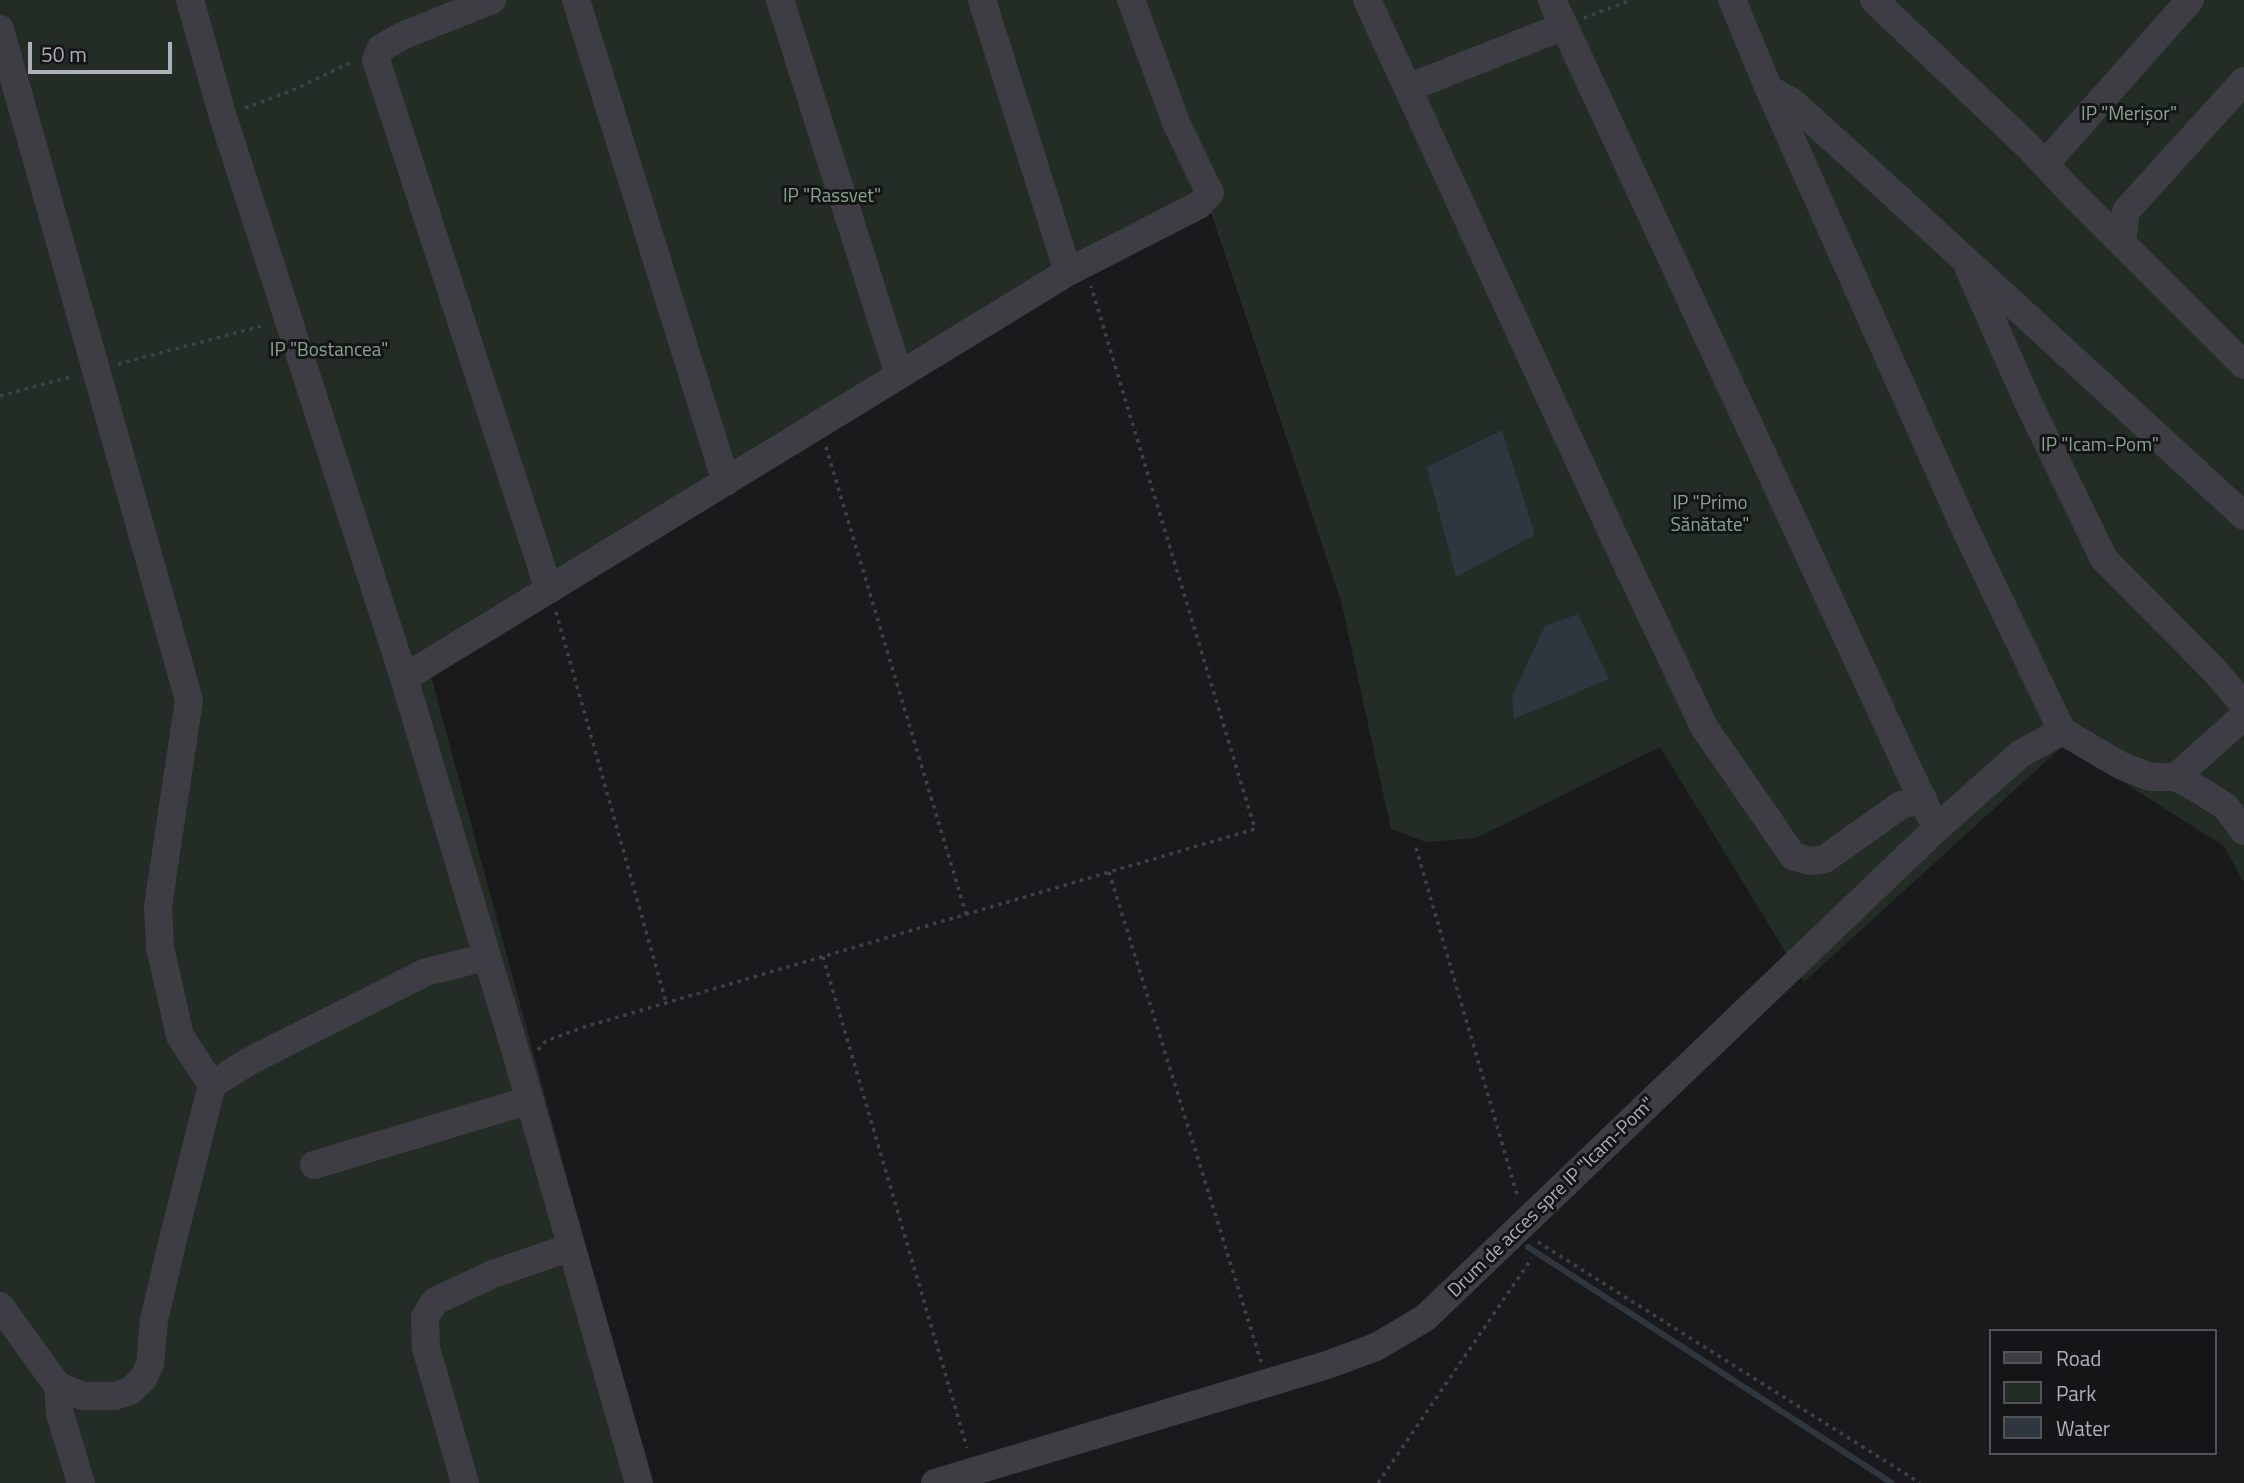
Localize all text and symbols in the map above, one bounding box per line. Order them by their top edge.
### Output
scale bar [32,28,175,72]
text: 50 m [41,38,87,70]
park label: IP "Merișor" [2081,104,2177,126]
park label: IP "Rassvet" [783,186,881,208]
park label: IP "Bostancea" [270,340,388,362]
park label: IP "Icam-Pom" [2041,435,2159,457]
park label: IP "Primo Sănătate" [1671,493,1749,537]
street label: Drum de acces spre IP "Icam-Pom" [1444,1093,1660,1303]
legend [1988,1329,2216,1455]
text: Road [2056,1342,2101,1374]
text: Park [2056,1377,2096,1409]
text: Water [2056,1412,2110,1444]

